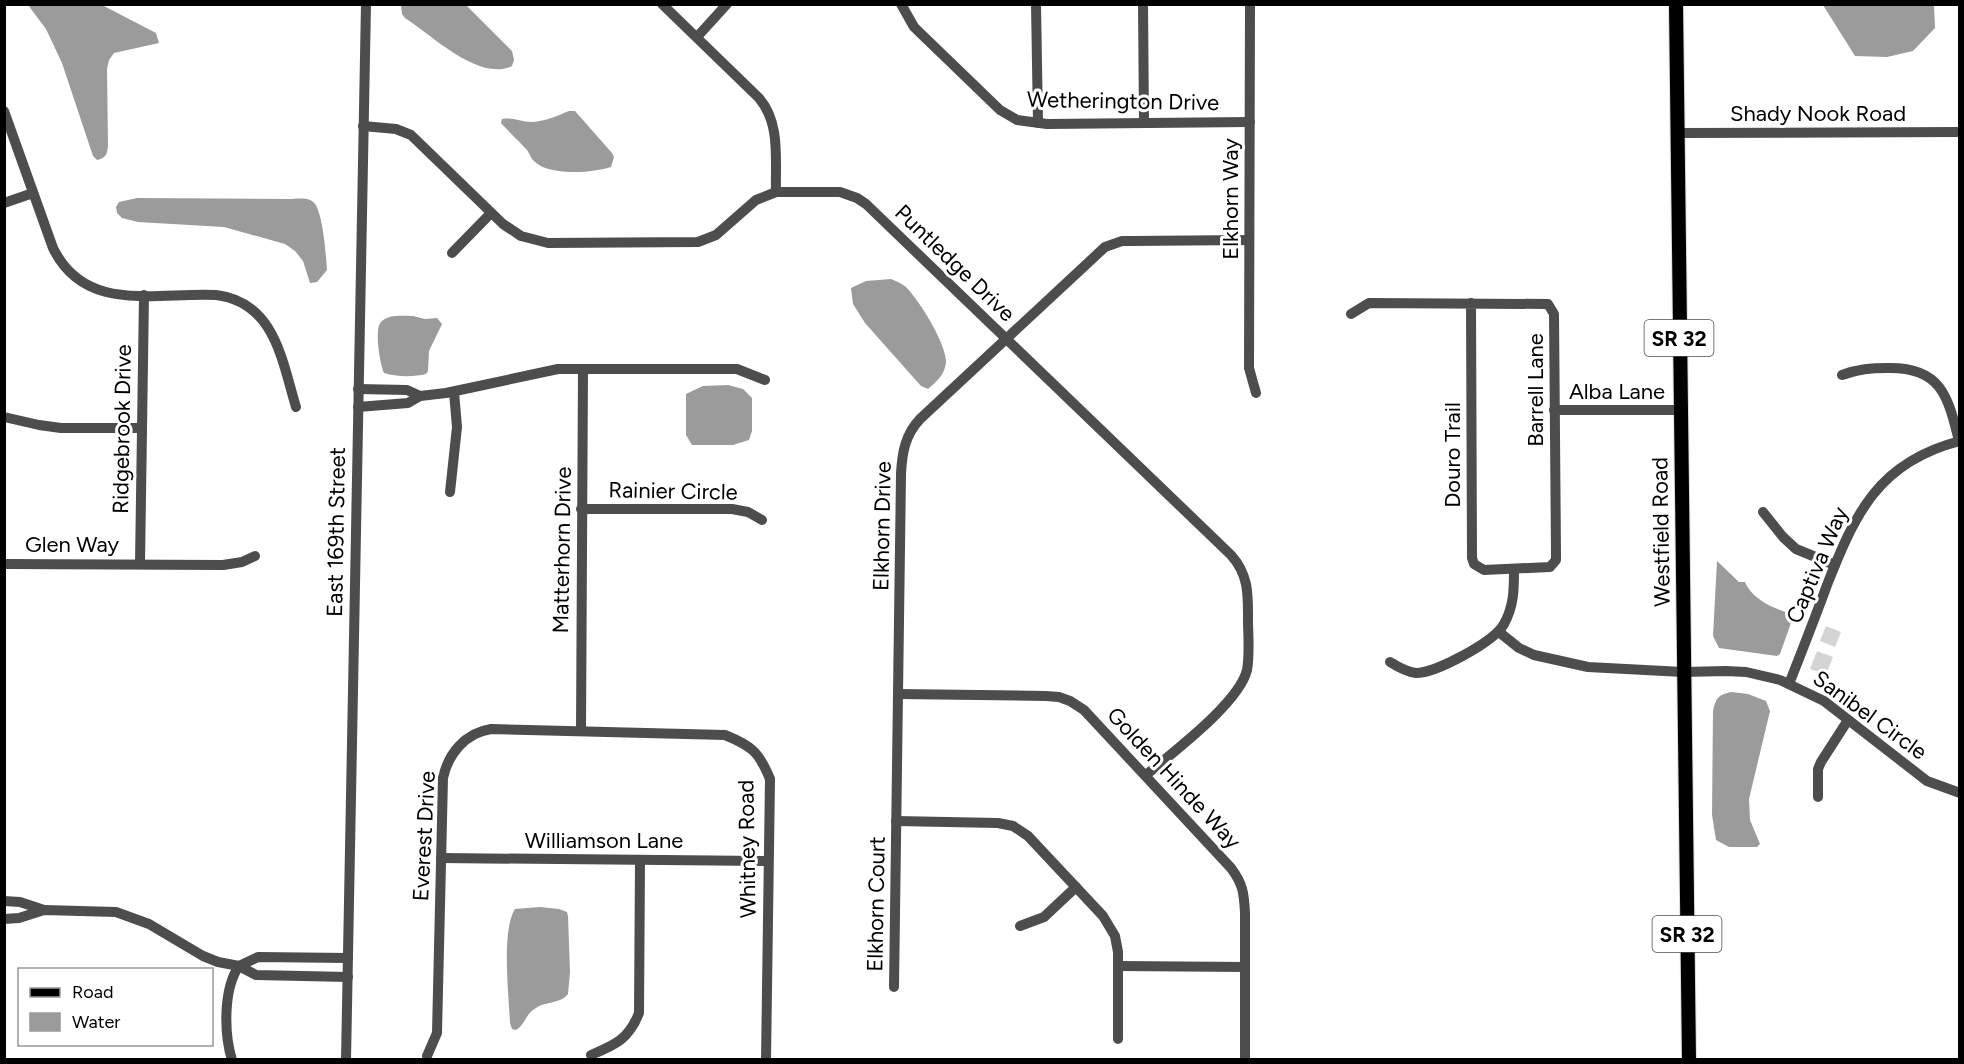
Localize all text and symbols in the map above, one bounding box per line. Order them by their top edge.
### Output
street label: Wetherington Drive [1027,86,1219,116]
street label: Shady Nook Road [1730,100,1906,127]
street label: Elkhorn Way [1217,138,1244,260]
street label: Puntledge Drive [889,199,1021,327]
road number: SR 32 [1644,320,1714,356]
street label: Barrell Lane [1522,333,1549,447]
street label: Ridgebrook Drive [107,344,137,514]
street label: Alba Lane [1569,378,1665,405]
street label: Douro Trail [1439,402,1466,508]
street label: East 169th Street [321,447,351,617]
street label: Westfield Road [1646,457,1676,607]
street label: Elkhorn Drive [867,461,897,591]
street label: Matterhorn Drive [547,466,577,634]
street label: Rainier Circle [608,476,738,506]
street label: Captiva Way [1780,502,1854,627]
street label: Glen Way [25,531,119,558]
street label: Sanibel Circle [1808,665,1932,765]
street label: Golden Hinde Way [1101,701,1247,855]
street label: Everest Drive [407,770,441,902]
street label: Whitney Road [732,780,762,918]
street label: Williamson Lane [525,827,683,854]
street label: Elkhorn Court [861,836,891,972]
road number: SR 32 [1652,916,1722,952]
legend [18,968,213,1046]
text: Road [72,981,113,1003]
text: Water [72,1011,120,1033]

